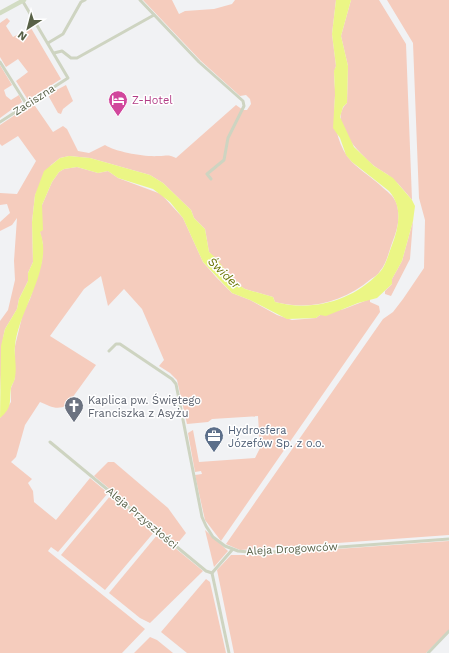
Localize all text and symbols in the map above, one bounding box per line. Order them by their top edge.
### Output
north arrow [8,8,48,48]
text: N [15,28,30,43]
street label: Zaciszna [11,82,57,118]
hotel icon: Z-Hotel [107,89,129,117]
place label: Z-Hotel [132,94,173,107]
water label: Świder [205,254,244,293]
place label: Kaplica pw. Świętego Franciszka z Asyżu [88,393,201,420]
church icon: Kaplica pw. Świętego Franciszka z Asyżu [63,395,85,423]
place label: Hydrosfera Józefów Sp. z o.o. [228,424,324,450]
office icon: Hydrosfera Józefów Sp. z o.o. [203,425,225,453]
street label: Aleja Przyszłości [104,484,180,552]
street label: Aleja Drogowców [246,540,338,558]

